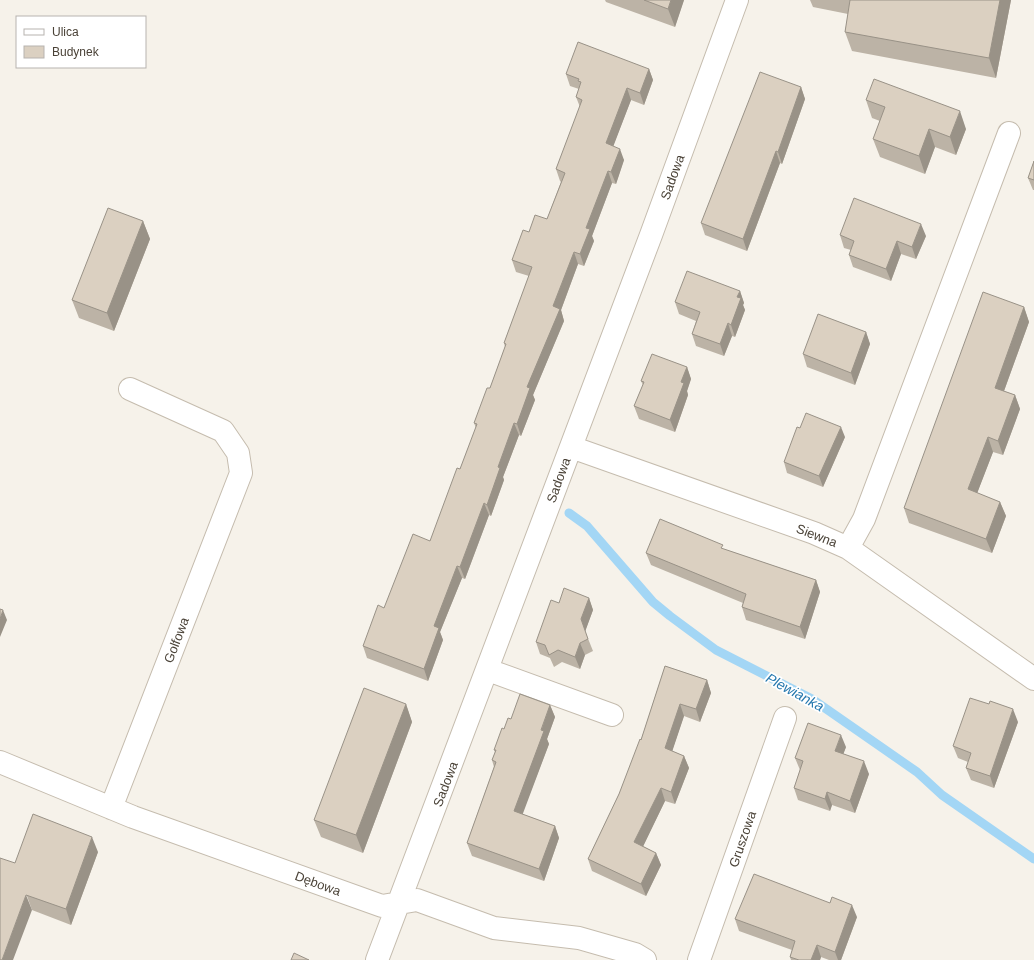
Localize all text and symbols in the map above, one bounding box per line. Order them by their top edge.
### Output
legend [16,16,146,68]
text: Ulica [52,25,79,39]
text: Budynek [52,45,100,59]
street label: Sadowa [657,152,688,202]
street label: Sadowa [543,455,574,505]
street label: Siewna [794,521,840,550]
street label: Golfowa [161,615,192,665]
water label: Plewianka [763,670,827,715]
street label: Sadowa [430,759,461,809]
street label: Gruszowa [726,808,759,869]
street label: Dębowa [293,868,344,899]

